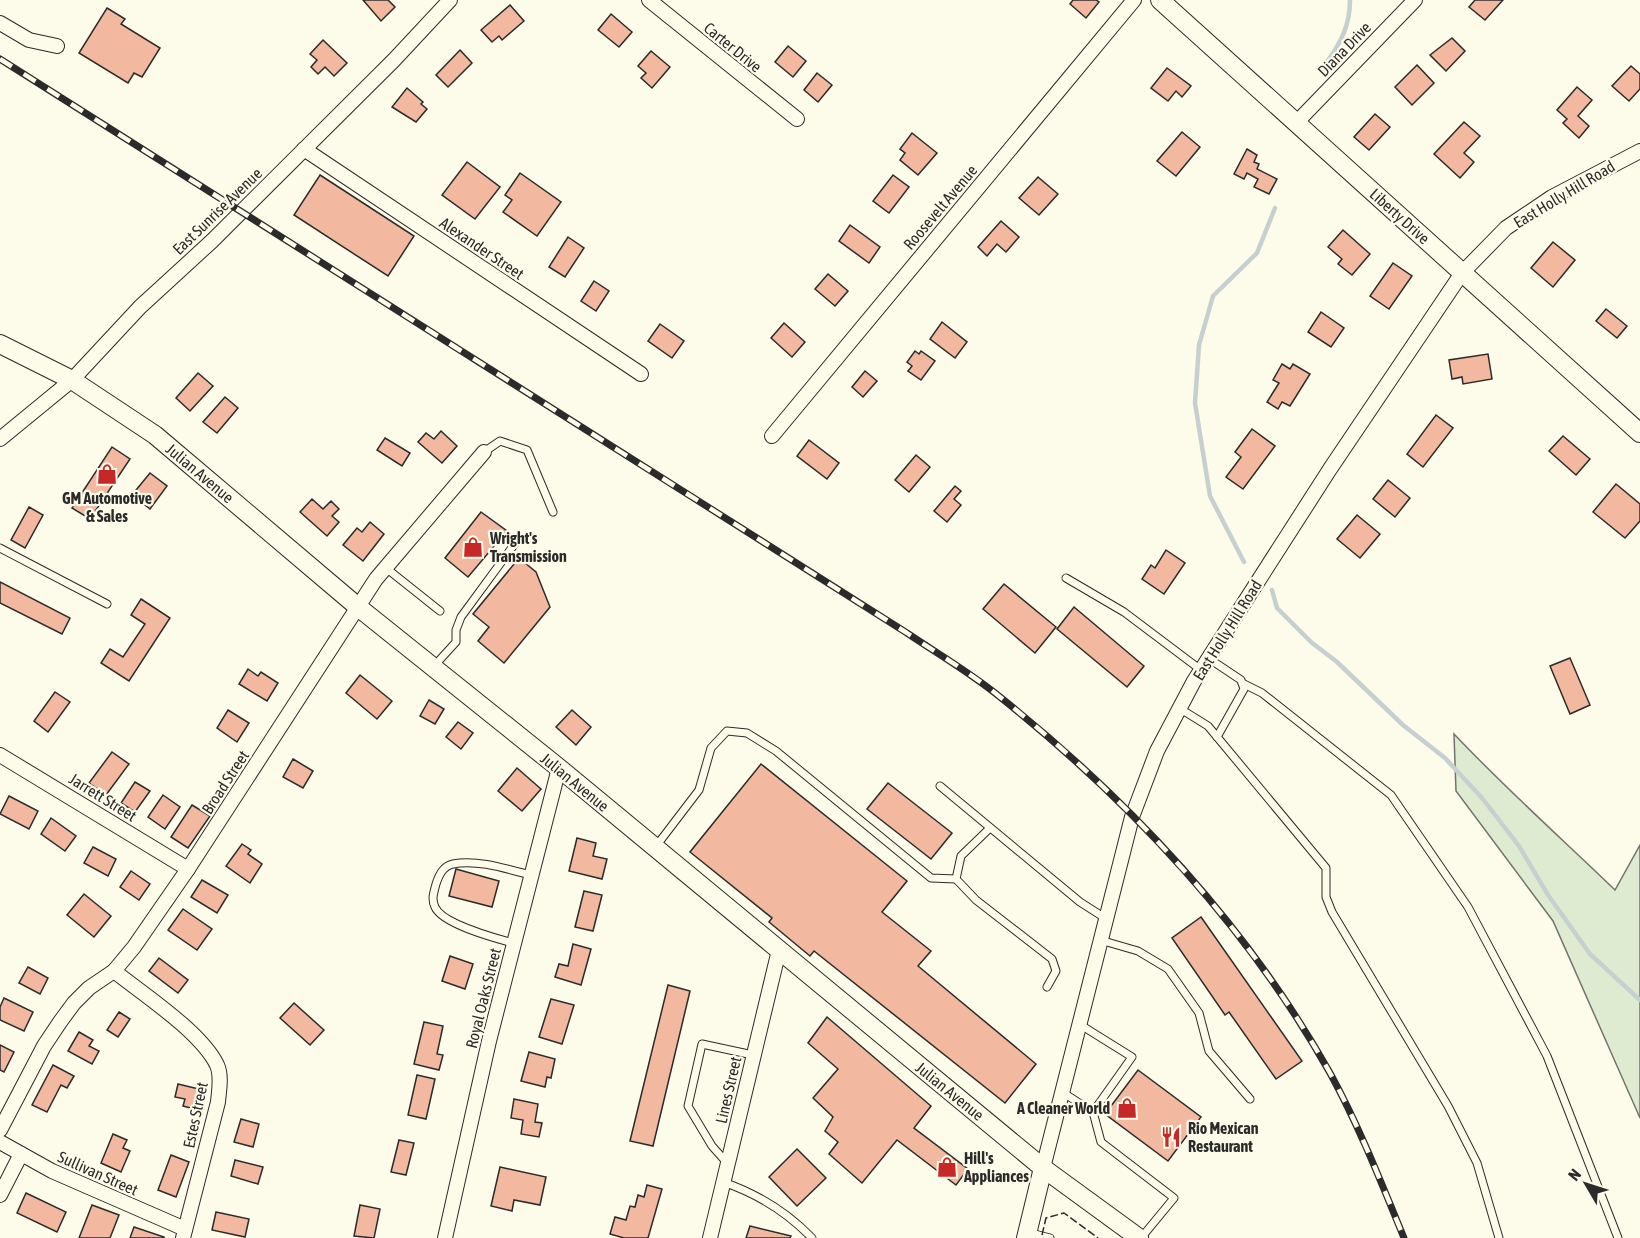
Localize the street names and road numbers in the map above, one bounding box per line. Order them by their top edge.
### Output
street label: Carter Drive [701,18,765,76]
street label: Diana Drive [1314,18,1374,80]
street label: East Holly Hill Road [1510,157,1618,232]
street label: Roosevelt Avenue [899,161,981,253]
street label: East Sunrise Avenue [169,164,265,258]
street label: Liberty Drive [1366,185,1433,248]
street label: Alexander Street [437,213,528,283]
street label: Julian Avenue [163,440,237,506]
street label: East Holly Hill Road [1189,577,1266,684]
street label: Broad Street [198,747,252,817]
street label: Julian Avenue [537,749,613,815]
street label: Jarrett Street [66,769,140,825]
street label: Royal Oaks Street [462,946,505,1050]
street label: Lines Street [712,1055,744,1125]
street label: Julian Avenue [912,1058,988,1124]
street label: Estes Street [179,1080,211,1150]
street label: Sullivan Street [55,1147,141,1199]

